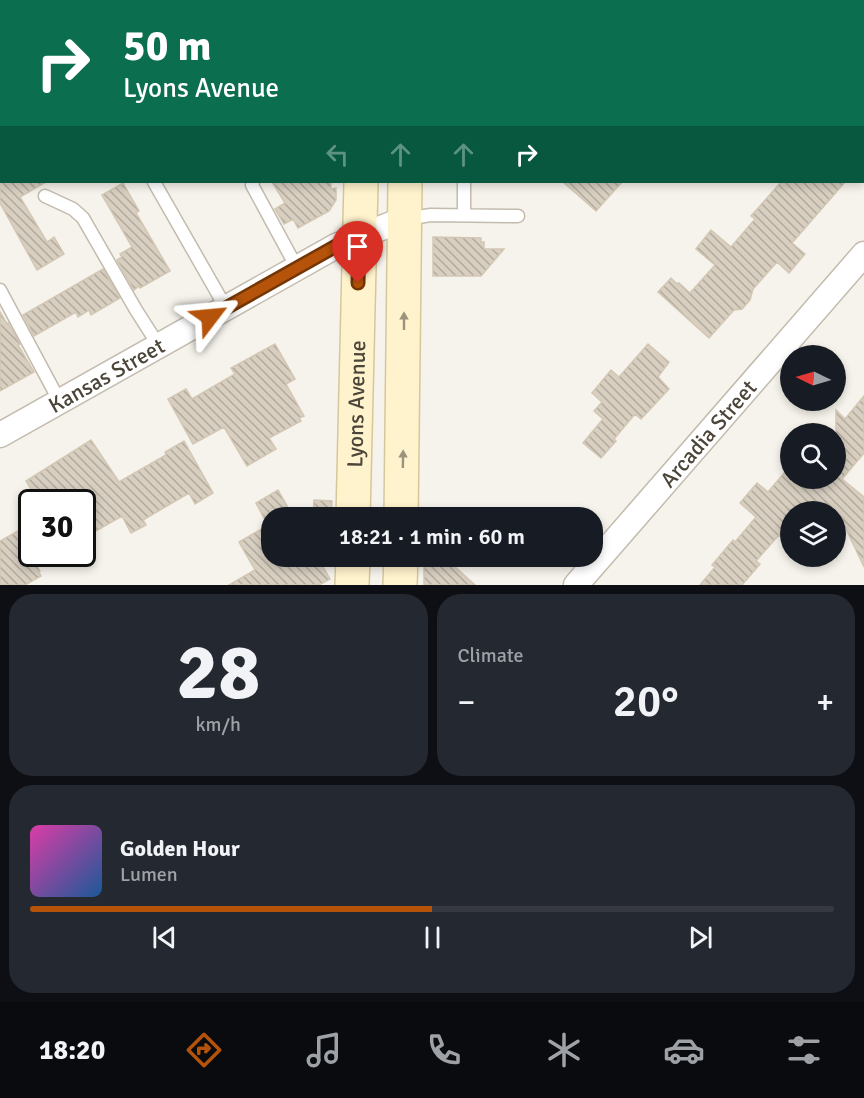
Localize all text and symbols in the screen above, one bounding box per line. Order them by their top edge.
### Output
text: 50 m [123,21,212,72]
icon: right [24,24,102,102]
text: Lyons Avenue [123,72,279,105]
icon: left [321,138,354,171]
icon: ahead [384,138,417,171]
icon: ahead [447,138,480,171]
icon: right [510,138,543,171]
pin [332,221,383,283]
icon: arrive [341,230,374,263]
position arrow [178,285,242,349]
one-way arrow [399,312,409,331]
street label: Kansas Street [44,332,170,419]
street label: Lyons Avenue [341,340,371,468]
north arrow [780,345,846,411]
map controls [780,345,846,567]
street label: Arcadia Street [654,374,763,493]
button: search [780,423,846,489]
one-way arrow [398,450,407,469]
speed limit sign: 30 [18,489,96,567]
button: layers [780,501,846,567]
text: 18:21 · 1 min · 60 m [339,523,525,550]
text: 28 [176,625,260,721]
text: Climate [458,643,523,668]
text: 20° [613,674,679,729]
text: − [458,682,475,723]
text: + [816,682,834,723]
text: km/h [196,712,241,737]
text: Golden Hour [120,835,240,862]
text: Lumen [120,862,178,887]
icon: previous [148,921,181,954]
icon: pause [416,921,449,954]
icon: next [684,921,717,954]
icon: directions [183,1029,225,1071]
icon: music [303,1029,345,1071]
icon: phone [423,1029,465,1071]
icon: climate [543,1029,585,1071]
icon: car [663,1029,705,1071]
icon: filters [783,1029,825,1071]
text: 18:20 [39,1034,105,1067]

